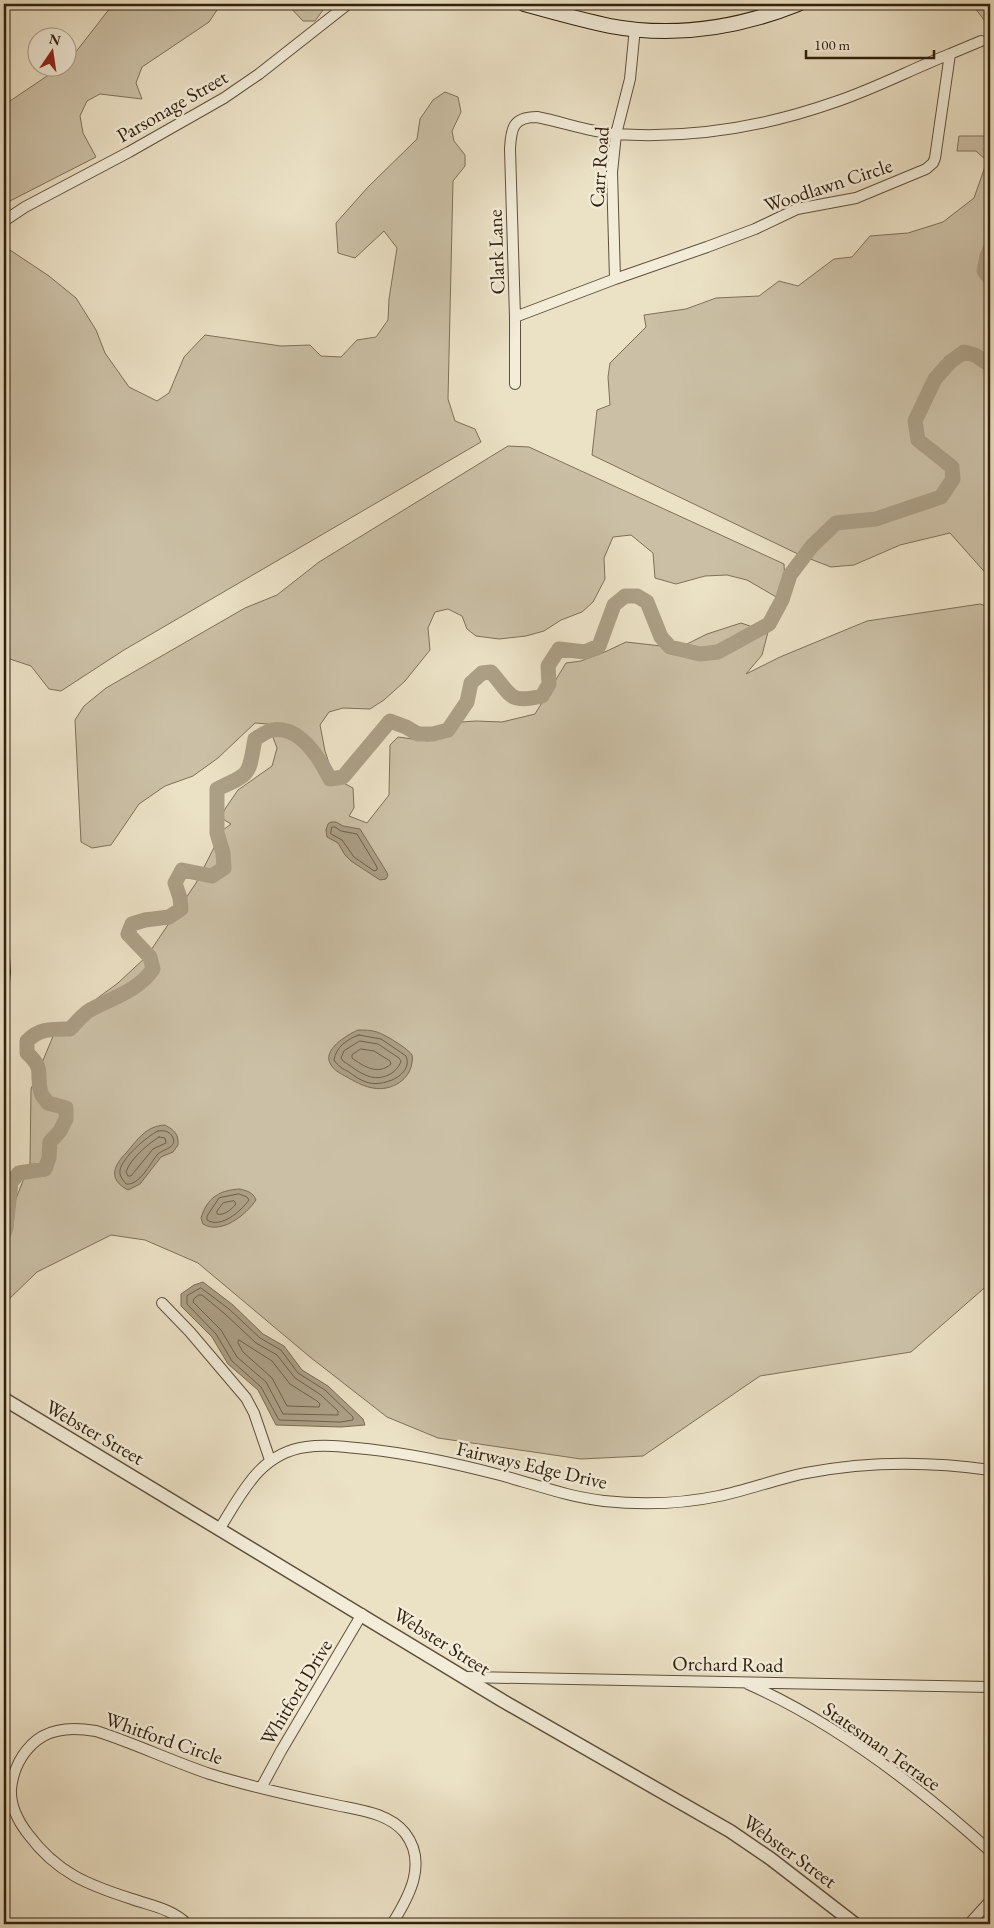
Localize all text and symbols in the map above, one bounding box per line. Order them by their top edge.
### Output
north arrow [28,28,78,78]
scale bar [806,28,934,60]
text: N [47,29,63,50]
text: 100 m [814,35,851,54]
street label: Parsonage Street [112,63,233,148]
street label: Carr Road [583,125,615,209]
street label: Woodlawn Circle [761,152,896,218]
street label: Clark Lane [482,209,510,295]
street label: Webster Street [41,1393,150,1471]
street label: Fairways Edge Drive [454,1435,610,1495]
street label: Webster Street [389,1601,496,1681]
street label: Whitford Drive [254,1634,338,1750]
street label: Orchard Road [672,1650,785,1678]
street label: Statesman Terrace [818,1696,946,1796]
street label: Whitford Circle [102,1706,227,1770]
street label: Webster Street [738,1808,843,1894]

